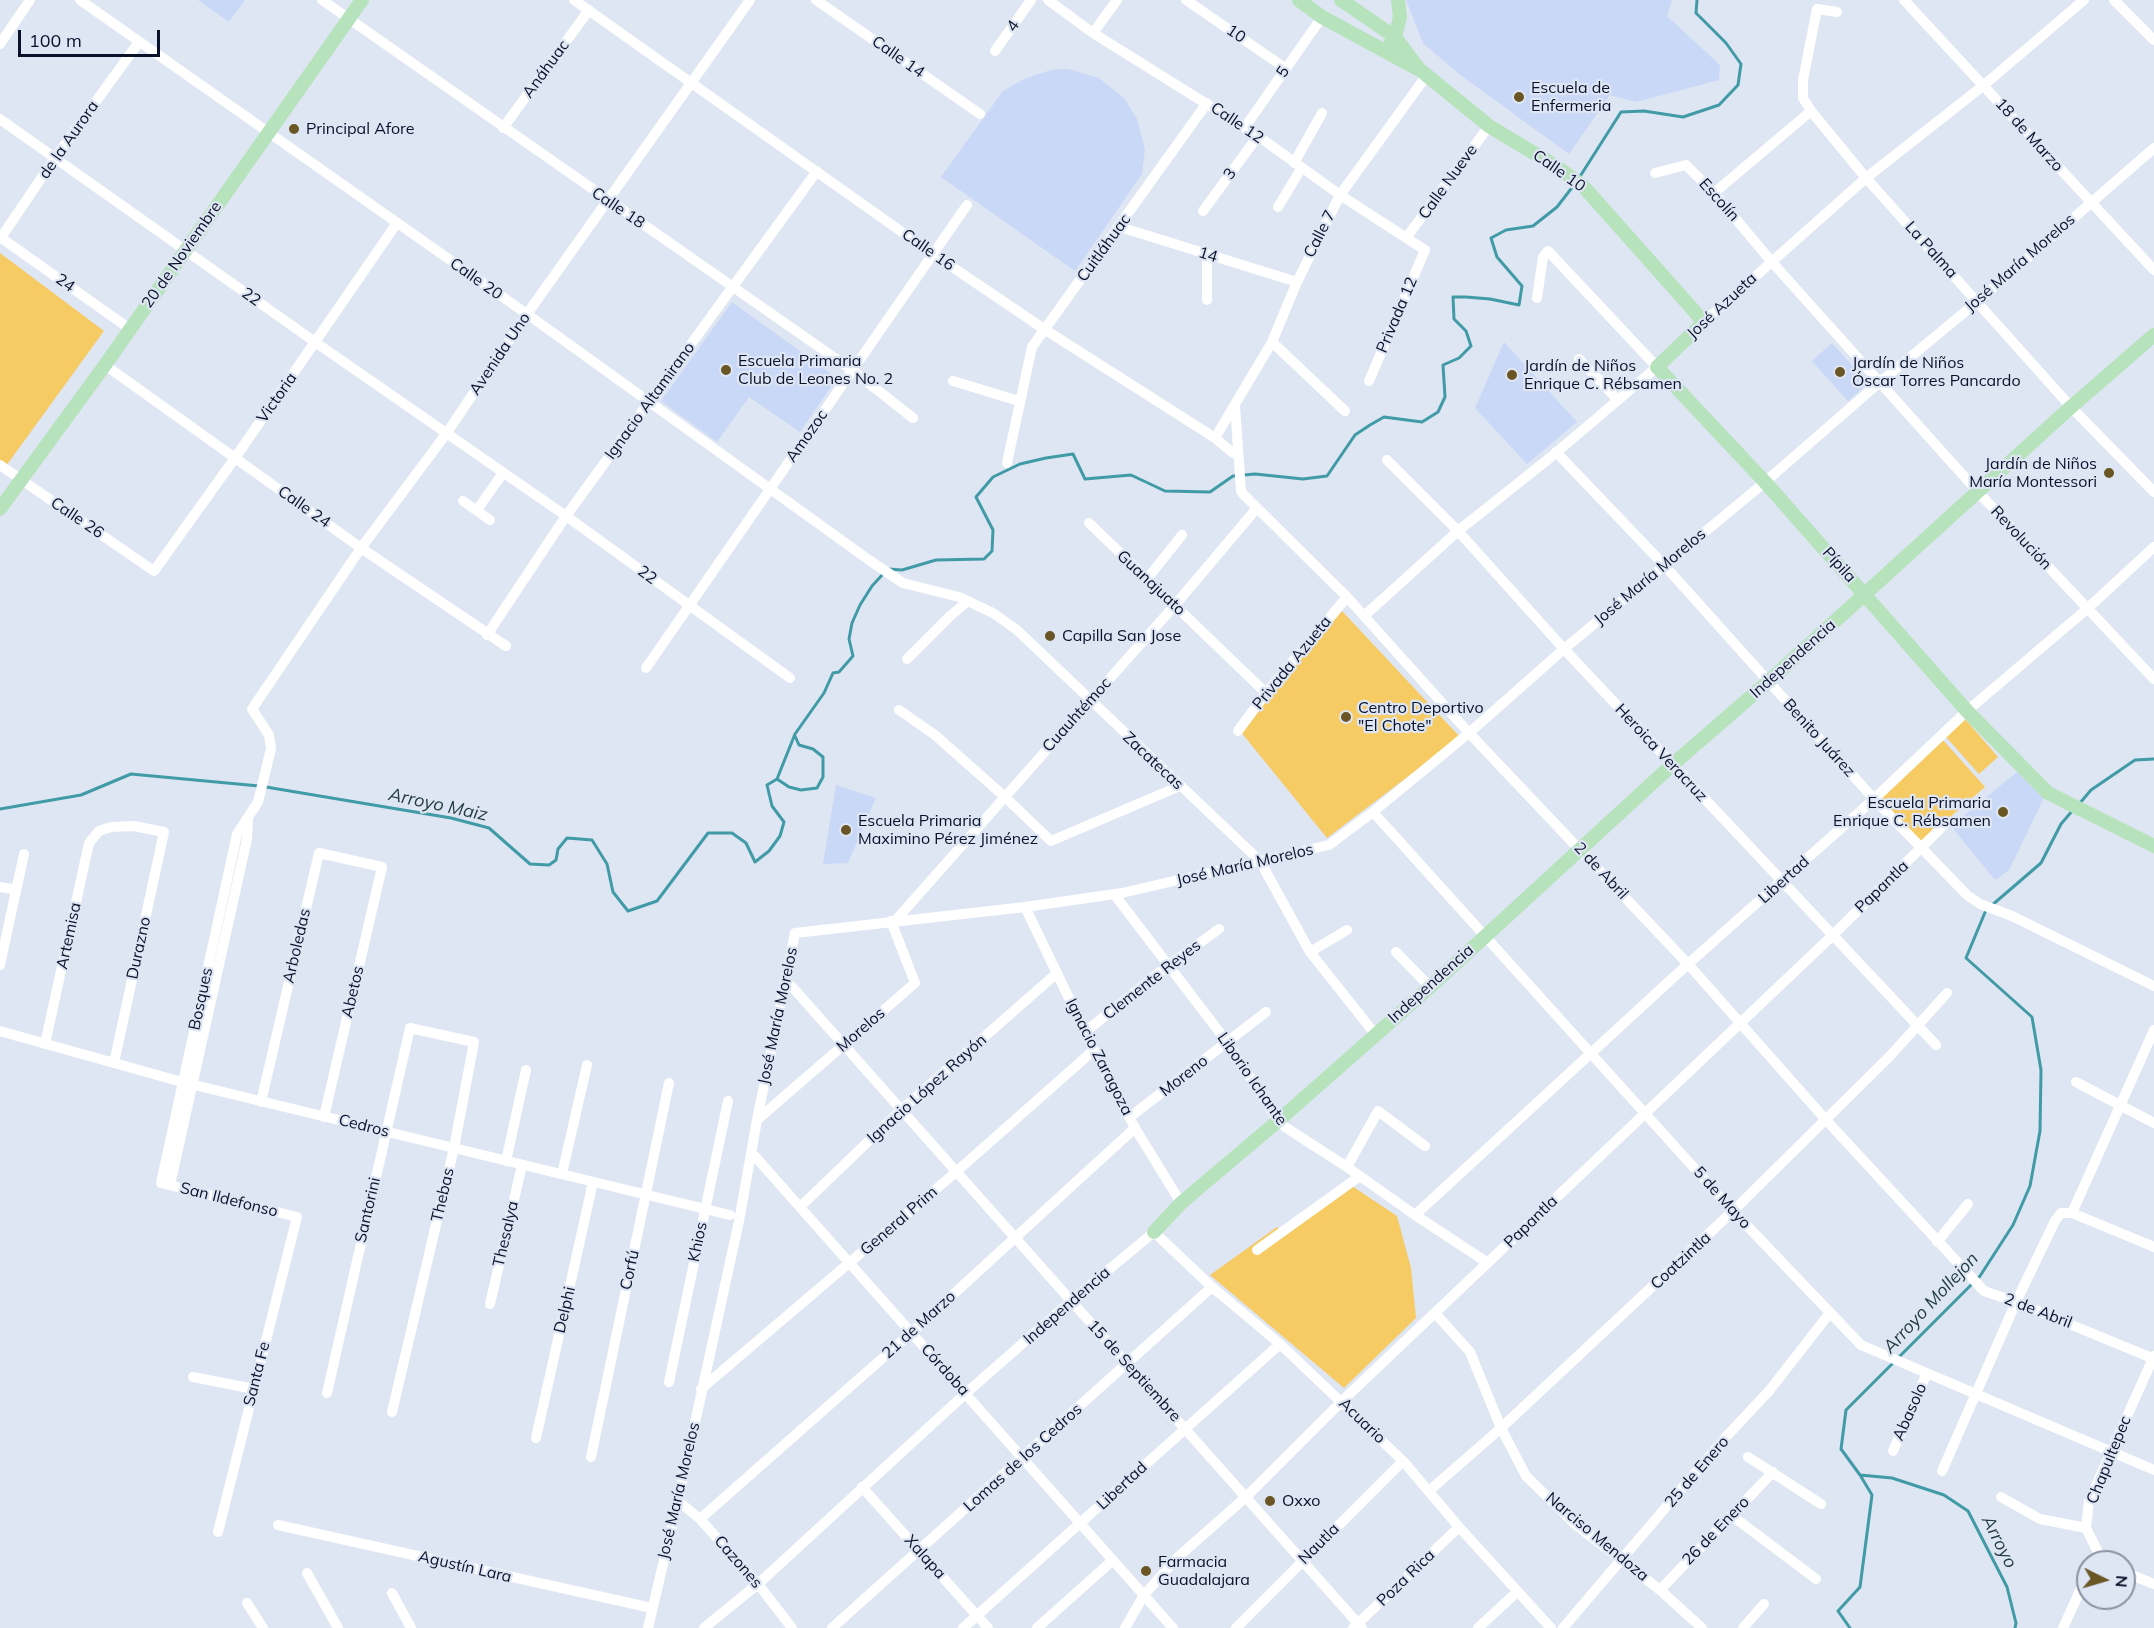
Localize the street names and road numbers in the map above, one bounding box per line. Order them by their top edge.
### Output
street label: 4 [1002,17,1024,35]
street label: 10 [1223,21,1249,47]
street label: Calle 14 [868,32,928,82]
street label: Anáhuac [519,36,573,102]
street label: 5 [1272,63,1294,81]
street label: 18 de Marzo [1991,94,2067,176]
street label: de la Aurora [35,97,103,183]
street label: Calle 12 [1207,98,1267,148]
street label: Calle Nueve [1414,141,1482,223]
street label: Calle 10 [1529,146,1589,196]
street label: 3 [1219,164,1241,184]
street label: Escolín [1695,175,1743,225]
street label: Calle 18 [588,183,648,233]
street label: 20 de Noviembre [138,198,226,312]
street label: Calle 7 [1300,207,1340,261]
street label: Cuitláhuac [1073,210,1135,286]
street label: José María Morelos [1961,210,2079,316]
street label: La Palma [1901,218,1961,282]
street label: Calle 16 [898,225,958,275]
street label: 14 [1196,243,1220,267]
street label: Calle 20 [446,254,506,304]
street label: José Azueta [1683,269,1761,343]
street label: 24 [52,270,78,296]
street label: Privada 12 [1372,274,1422,356]
street label: 22 [238,284,264,310]
street label: Avenida Uno [465,309,535,399]
street label: Ignacio Altamirano [601,339,699,463]
street label: Victoria [253,369,301,427]
street label: Amozoc [782,406,832,466]
street label: Calle 24 [274,482,334,532]
street label: Calle 26 [47,493,107,543]
street label: Revolución [1987,502,2055,574]
street label: José María Morelos [1590,525,1710,629]
street label: Pípila [1818,543,1860,587]
street label: Guanajuato [1113,546,1189,620]
street label: 22 [634,562,660,588]
street label: Privada Azueta [1249,613,1335,713]
street label: Independencia [1746,616,1840,702]
street label: Cuauhtémoc [1039,674,1115,756]
street label: Benito Juárez [1779,695,1859,781]
street label: Heroica Veracruz [1611,700,1711,806]
street label: Zacatecas [1119,728,1187,794]
street label: 2 de Abril [1570,838,1632,904]
street label: José María Morelos [1175,840,1315,890]
street label: Libertad [1755,852,1813,908]
street label: Papantla [1851,857,1913,917]
street label: Artemisa [53,901,85,971]
street label: Arboledas [279,907,315,985]
street label: Durazno [123,915,155,981]
street label: Clemente Reyes [1099,936,1205,1024]
street label: Independencia [1384,941,1478,1027]
street label: José María Morelos [754,945,802,1087]
street label: Abetos [338,964,368,1020]
street label: Bosques [185,966,217,1032]
street label: Ignacio Zaragoza [1061,995,1137,1119]
street label: Morelos [833,1004,889,1056]
street label: Liborio Ichante [1213,1029,1291,1129]
street label: Ignacio López Rayón [863,1030,991,1148]
street label: Moreno [1156,1051,1212,1101]
street label: Cedros [337,1110,391,1142]
street label: 5 de Mayo [1689,1163,1755,1233]
street label: Thebas [427,1166,459,1224]
street label: Santorini [351,1175,385,1245]
street label: San Ildefonso [178,1179,280,1221]
street label: General Prim [857,1182,941,1260]
street label: Papantla [1500,1192,1562,1252]
street label: Thesalya [489,1199,523,1269]
street label: Khios [684,1220,712,1264]
street label: Coatzintla [1647,1228,1715,1294]
street label: Corfú [616,1248,644,1292]
street label: Independencia [1020,1263,1114,1349]
street label: Delphi [550,1285,580,1335]
street label: 21 de Marzo [878,1287,960,1363]
street label: 2 de Abril [2001,1289,2075,1333]
street label: 15 de Septiembre [1083,1316,1185,1426]
street label: Santa Fe [240,1340,274,1408]
street label: Córdoba [917,1340,973,1400]
street label: Abasolo [1889,1380,1931,1444]
street label: Acuario [1335,1394,1389,1448]
street label: Lomas de los Cedros [960,1400,1086,1516]
street label: Chapultepec [2083,1413,2135,1507]
street label: José María Morelos [654,1421,704,1561]
street label: 25 de Enero [1661,1432,1733,1512]
street label: Libertad [1093,1458,1151,1514]
street label: Narciso Mendoza [1542,1488,1652,1586]
street label: 26 de Enero [1678,1493,1754,1569]
street label: Nautla [1295,1520,1343,1568]
street label: Xalapa [900,1531,950,1583]
street label: Cazones [710,1532,766,1592]
street label: Poza Rica [1373,1546,1439,1610]
street label: Agustín Lara [417,1547,513,1587]

